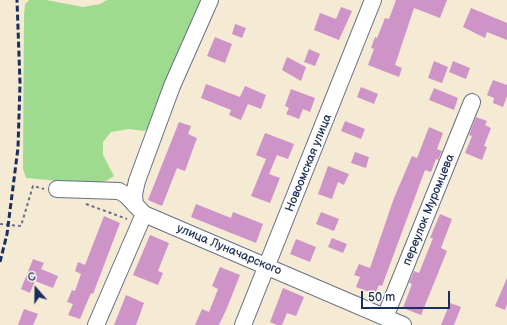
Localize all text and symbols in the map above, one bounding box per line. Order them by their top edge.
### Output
street label: Новоомская улица [283,112,335,214]
street label: переулок Муромцева [400,152,458,268]
street label: улица Луначарского [174,221,284,279]
north arrow [16,269,56,309]
text: С [26,270,38,285]
scale bar [363,283,452,309]
text: 50 m [368,290,395,305]

